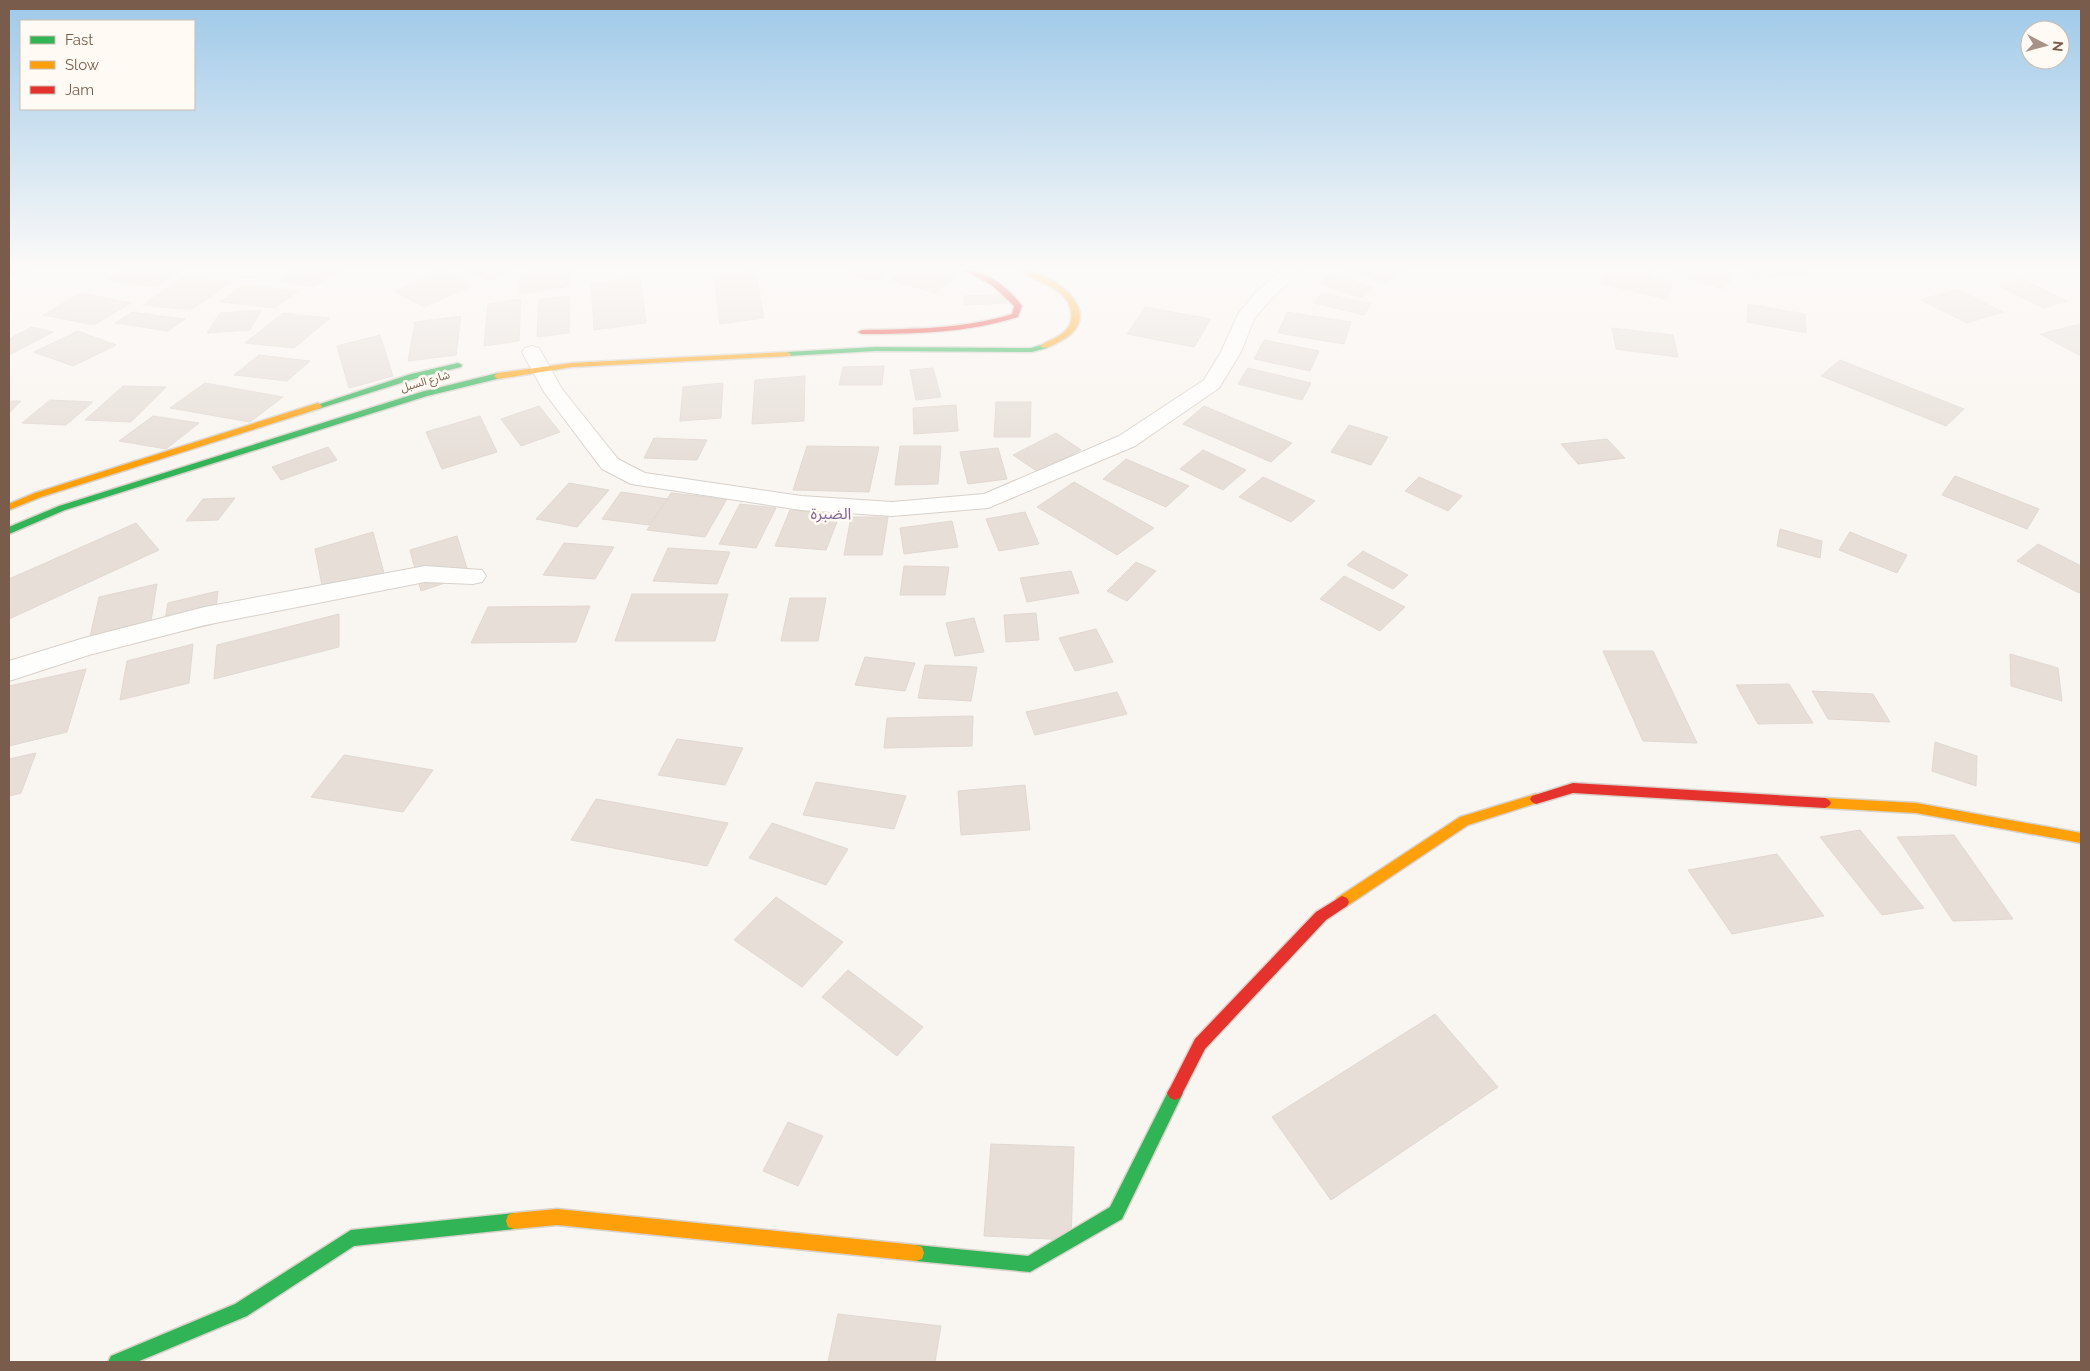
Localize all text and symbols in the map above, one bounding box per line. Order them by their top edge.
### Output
legend [20,20,195,110]
north arrow [2020,20,2070,70]
text: Fast [65,31,93,49]
text: N [2049,40,2066,53]
text: Slow [65,56,99,74]
text: Jam [65,81,94,99]
street label: شارع السبل [399,368,452,396]
district label: الضبرة [811,504,851,523]

